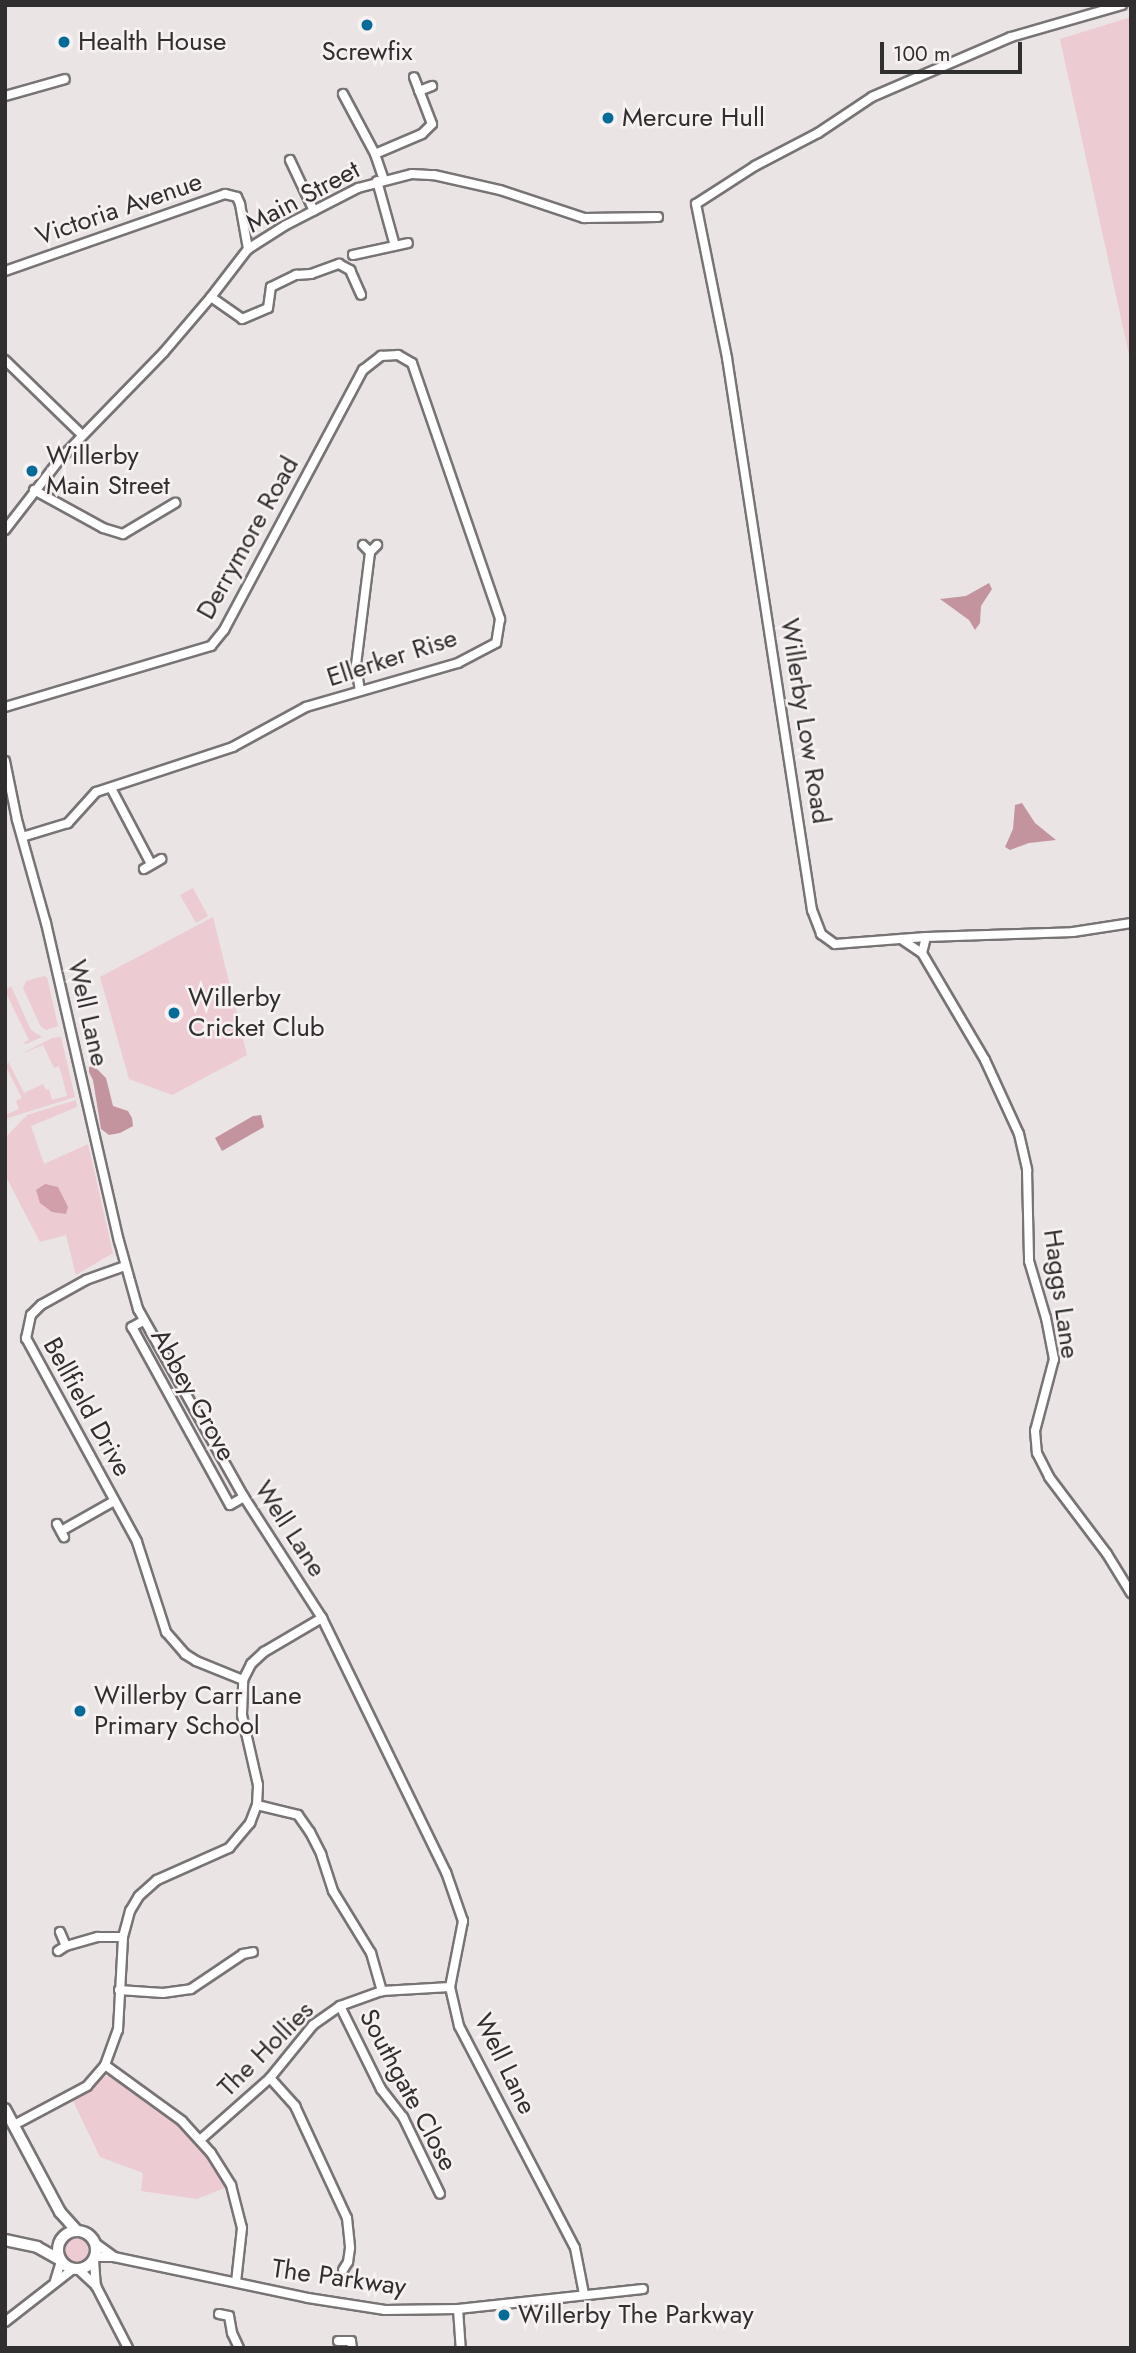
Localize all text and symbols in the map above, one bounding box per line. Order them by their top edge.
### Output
marker: Screwfix [359,17,375,33]
place label: Health House [78,26,226,58]
scale bar [884,28,1026,72]
marker: Health House [56,34,72,50]
place label: Screwfix [322,36,412,68]
text: 100 m [893,39,950,69]
place label: Mercure Hull [622,102,765,134]
marker: Mercure Hull [600,110,616,126]
street label: Main Street [241,154,365,240]
street label: Victoria Avenue [32,166,206,252]
place label: Willerby Main Street [46,440,170,502]
street label: Derrymore Road [190,451,306,625]
marker: Willerby Main Street [24,463,40,479]
street label: Willerby Low Road [773,616,837,826]
street label: Ellerker Rise [323,622,461,694]
street label: Well Lane [61,957,115,1069]
place label: Willerby Cricket Club [188,982,325,1044]
marker: Willerby Cricket Club [166,1005,182,1021]
street label: Haggs Lane [1036,1227,1086,1361]
street label: Abbey Grove [144,1324,242,1466]
street label: Bellfield Drive [36,1332,138,1482]
street label: Well Lane [247,1475,333,1583]
place label: Willerby Carr Lane Primary School [94,1680,302,1742]
marker: Willerby Carr Lane Primary School [72,1703,88,1719]
street label: The Hollies [212,1995,320,2103]
street label: Southgate Close [352,2004,464,2176]
street label: Well Lane [467,2009,543,2119]
street label: The Parkway [270,2253,408,2303]
place label: Willerby The Parkway [518,2299,754,2331]
marker: Willerby The Parkway [496,2307,512,2323]

